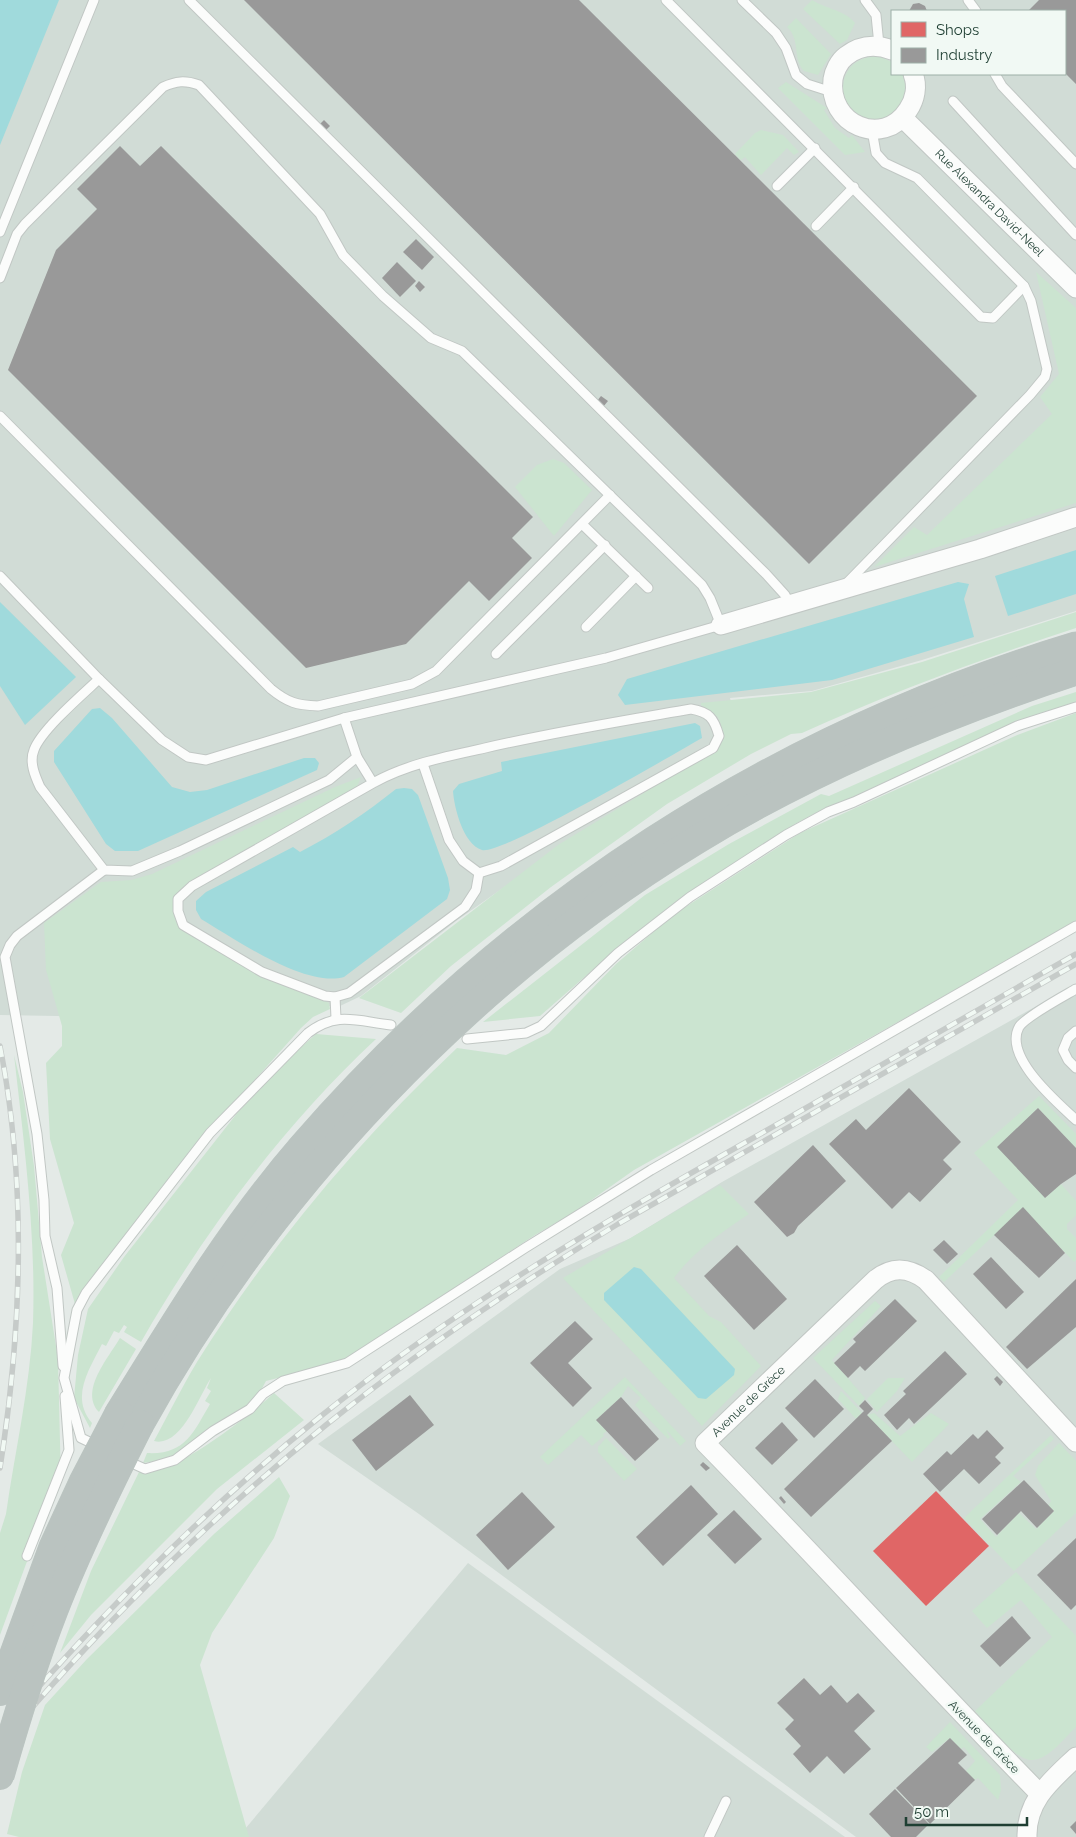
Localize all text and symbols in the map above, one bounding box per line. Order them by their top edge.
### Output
legend [891,10,1066,75]
text: Shops [936,21,979,39]
text: Industry [936,46,992,64]
street label: Rue Alexandra David-Neel [932,146,1047,260]
street label: Avenue de Grèce [709,1363,788,1440]
street label: Avenue de Grèce [946,1698,1022,1776]
scale bar [906,1794,1027,1826]
text: 50 m [914,1803,949,1821]

